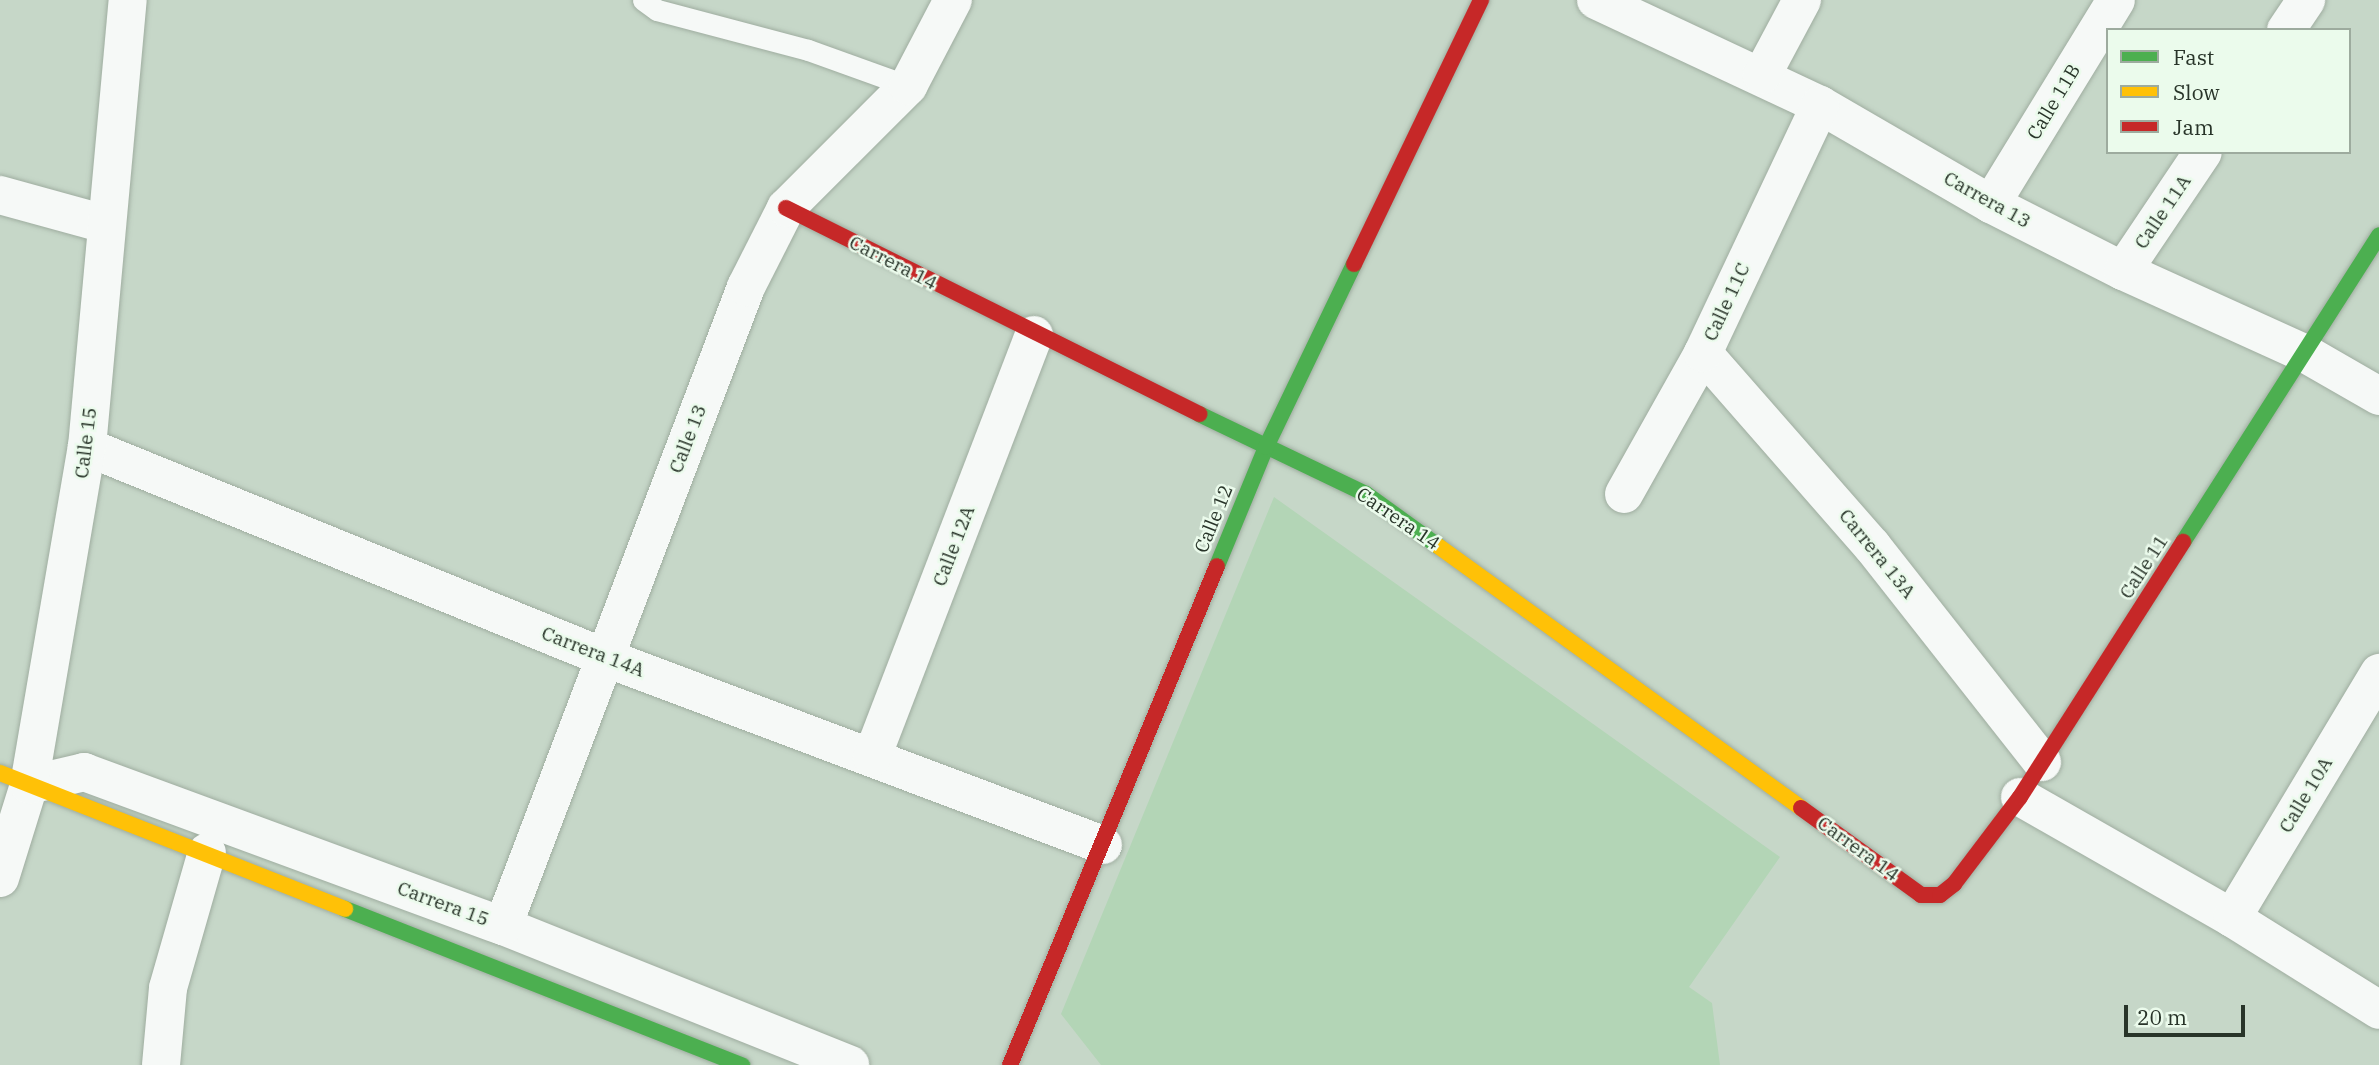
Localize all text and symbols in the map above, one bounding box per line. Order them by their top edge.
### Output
legend [2106,28,2351,154]
text: Fast [2173,43,2214,71]
street label: Calle 11B [2023,60,2085,144]
text: Slow [2173,78,2220,106]
text: Jam [2173,113,2214,141]
street label: Carrera 13 [1940,167,2034,233]
street label: Calle 11A [2130,171,2196,253]
street label: Carrera 14 [845,231,941,295]
street label: Calle 11C [1699,259,1755,345]
street label: Calle 13 [665,402,711,476]
street label: Calle 15 [70,406,102,480]
street label: Calle 12 [1190,482,1238,556]
street label: Carrera 14 [1352,483,1444,555]
street label: Calle 12A [928,503,980,589]
street label: Carrera 13A [1834,505,1920,603]
street label: Calle 11 [2115,531,2173,603]
street label: Carrera 14A [538,622,648,682]
street label: Calle 10A [2275,753,2337,837]
street label: Carrera 14 [1813,812,1903,886]
street label: Carrera 15 [394,877,492,931]
scale bar [2127,992,2248,1036]
text: 20 m [2137,1003,2187,1031]

